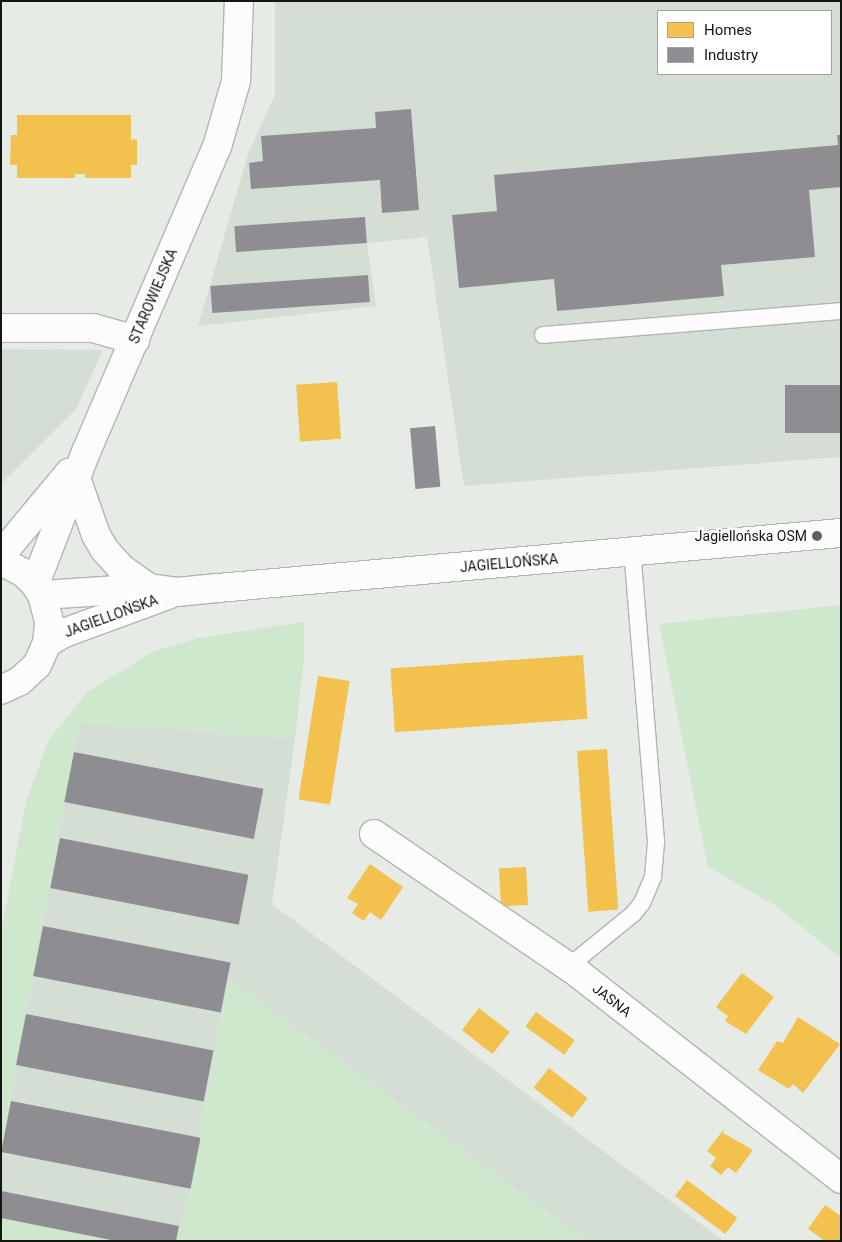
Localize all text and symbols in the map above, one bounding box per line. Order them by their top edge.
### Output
legend [657,10,832,75]
text: Homes [704,21,752,39]
text: Industry [704,46,758,64]
street label: STAROWIEJSKA [125,246,181,346]
place label: Jagiellońska OSM [695,528,807,544]
marker: Jagiellońska OSM [811,530,823,542]
street label: JAGIELLOŃSKA [459,550,559,576]
street label: JAGIELLOŃSKA [62,591,160,641]
street label: JASNA [589,980,635,1020]

